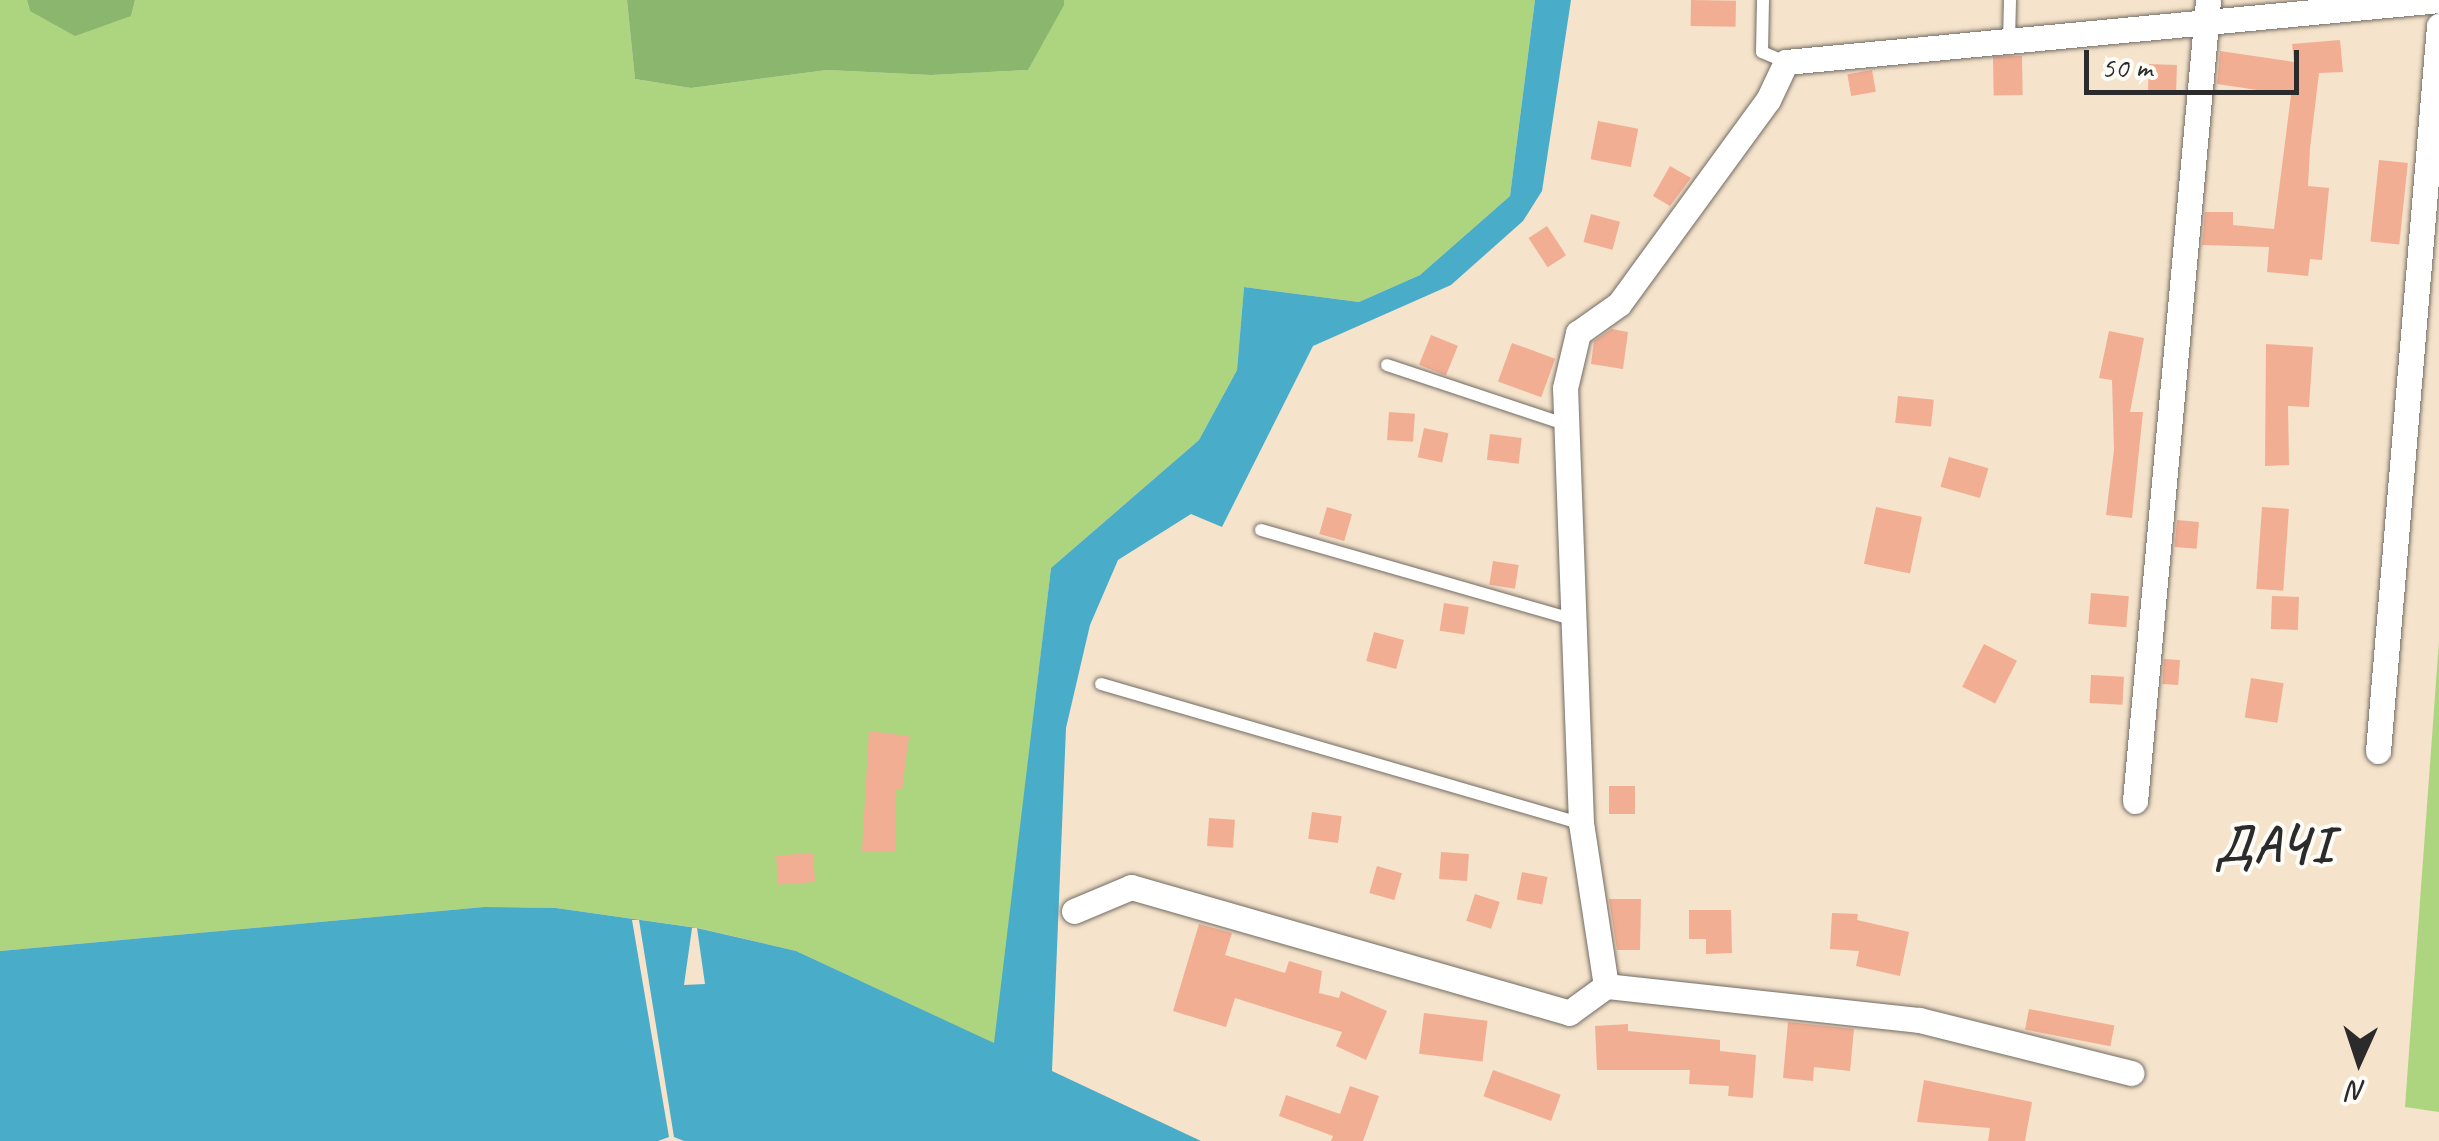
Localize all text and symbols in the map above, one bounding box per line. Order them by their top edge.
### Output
scale bar [2089,30,2304,92]
text: 50 m [2101,48,2152,86]
district label: ДАЧІ [2214,815,2334,875]
north arrow [2309,1011,2409,1111]
text: N [2348,1074,2367,1109]

